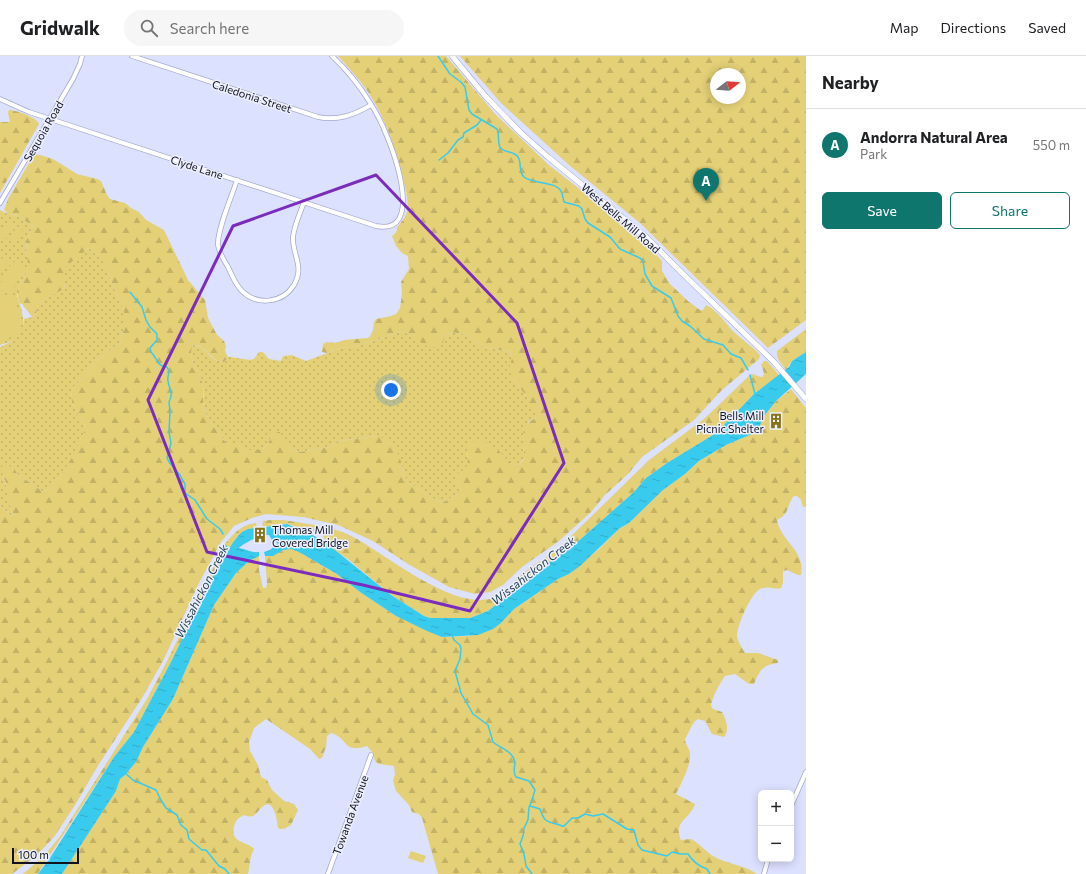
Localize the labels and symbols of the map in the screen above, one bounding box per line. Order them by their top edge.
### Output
north arrow [710,68,746,104]
street label: Caledonia Street [211,77,294,115]
street label: Sequoia Road [20,98,66,164]
street label: Clyde Lane [169,152,225,182]
pin: A [693,168,719,201]
street label: West Bells Mill Road [579,180,663,256]
your location [381,380,401,400]
place label: Bells Mill Picnic Shelter [696,409,765,435]
building icon: Bells Mill Picnic Shelter [767,412,785,430]
place label: Thomas Mill Covered Bridge [272,523,348,549]
building icon: Thomas Mill Covered Bridge [251,526,269,544]
water label: Wissahickon Creek [488,532,578,607]
water label: Wissahickon Creek [171,542,231,640]
street label: Towanda Avenue [329,773,371,857]
scale bar [12,846,79,865]

